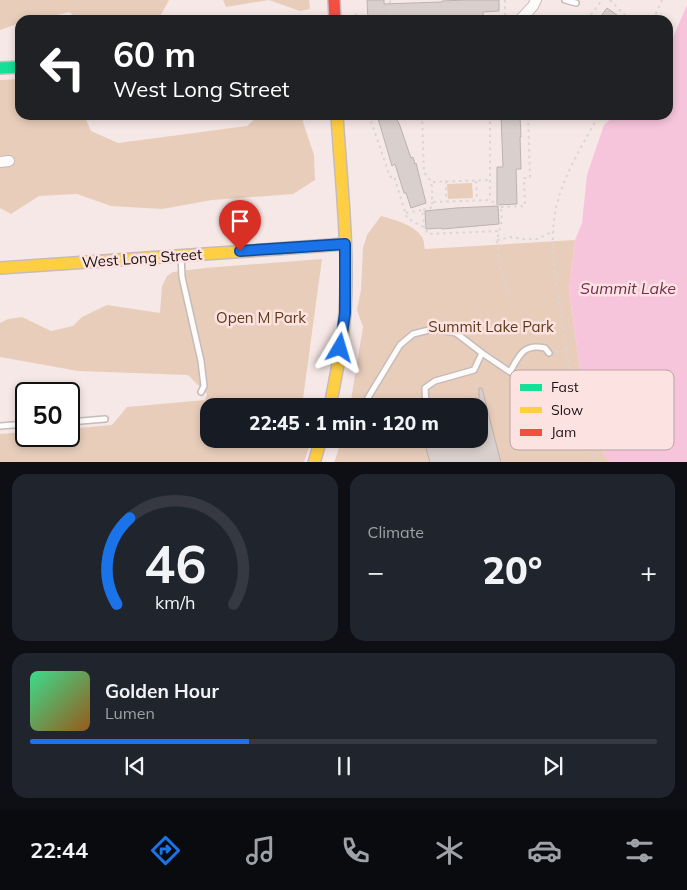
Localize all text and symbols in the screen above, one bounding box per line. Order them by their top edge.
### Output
text: 60 m [113,32,196,76]
icon: left [30,35,95,100]
text: West Long Street [113,75,290,103]
pin [219,200,261,251]
icon: arrive [226,207,254,235]
street label: West Long Street [81,244,203,272]
water label: Summit Lake [580,278,676,298]
park label: Open M Park [216,308,306,327]
park label: Summit Lake Park [428,317,554,336]
position arrow [313,321,365,373]
legend [510,370,674,450]
text: Fast [551,378,579,396]
speed limit sign: 50 [15,382,80,447]
text: Slow [551,401,583,419]
text: 22:45 · 1 min · 120 m [249,411,439,435]
text: Jam [551,423,576,441]
text: Climate [368,522,424,542]
text: 46 [144,531,206,596]
text: 20° [482,546,542,594]
text: − [368,554,384,589]
text: + [640,554,657,589]
text: km/h [155,591,195,613]
text: Golden Hour [105,679,219,703]
text: Lumen [105,703,155,723]
icon: previous [121,752,149,780]
icon: pause [330,752,358,780]
icon: next [539,752,567,780]
icon: directions [148,833,183,868]
icon: music [243,833,278,868]
icon: phone [338,833,373,868]
icon: climate [432,833,467,868]
icon: car [527,833,562,868]
icon: filters [622,833,657,868]
text: 22:44 [30,836,88,864]

